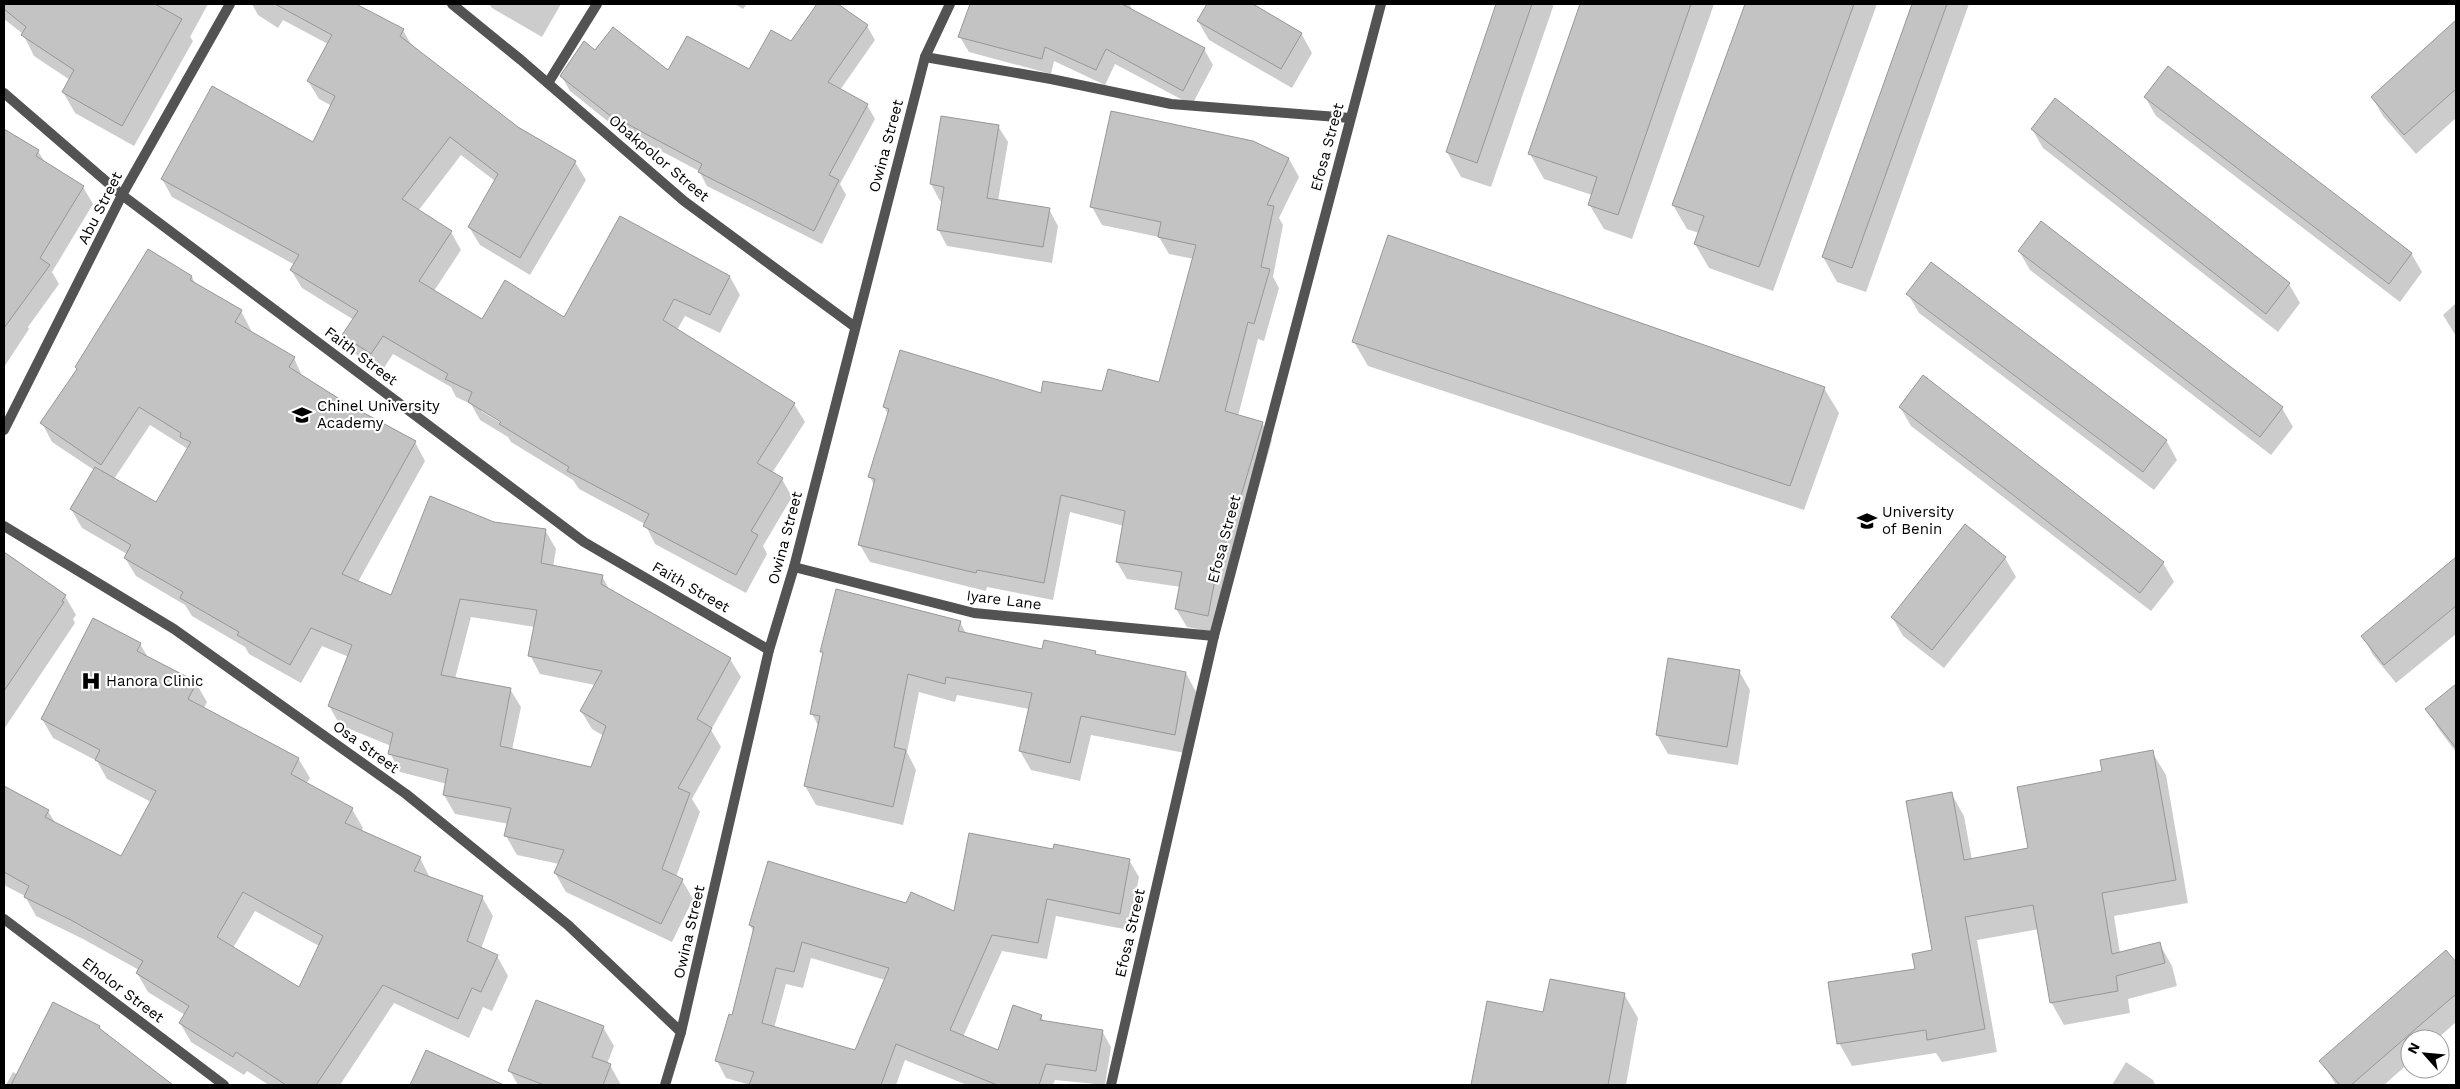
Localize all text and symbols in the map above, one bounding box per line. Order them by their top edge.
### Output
street label: Owina Street [865,97,907,194]
street label: Efosa Street [1307,100,1348,193]
street label: Obakpolor Street [605,111,713,206]
street label: Abu Street [74,168,126,247]
street label: Faith Street [321,323,402,390]
place label: Chinel University Academy [317,397,440,432]
school or university icon: Chinel University Academy [291,404,313,426]
street label: Owina Street [764,489,806,586]
street label: Efosa Street [1204,492,1245,585]
place label: University of Benin [1882,503,1954,538]
school or university icon: University of Benin [1856,510,1878,532]
street label: Faith Street [649,558,734,617]
street label: Iyare Lane [965,586,1043,614]
hospital icon: Hanora Clinic [80,670,102,692]
place label: Hanora Clinic [106,672,203,690]
street label: Osa Street [329,717,403,777]
street label: Owina Street [670,883,709,980]
street label: Efosa Street [1111,886,1149,979]
street label: Eholor Street [79,953,168,1027]
north arrow [2400,1029,2450,1079]
text: N [2404,1040,2423,1056]

